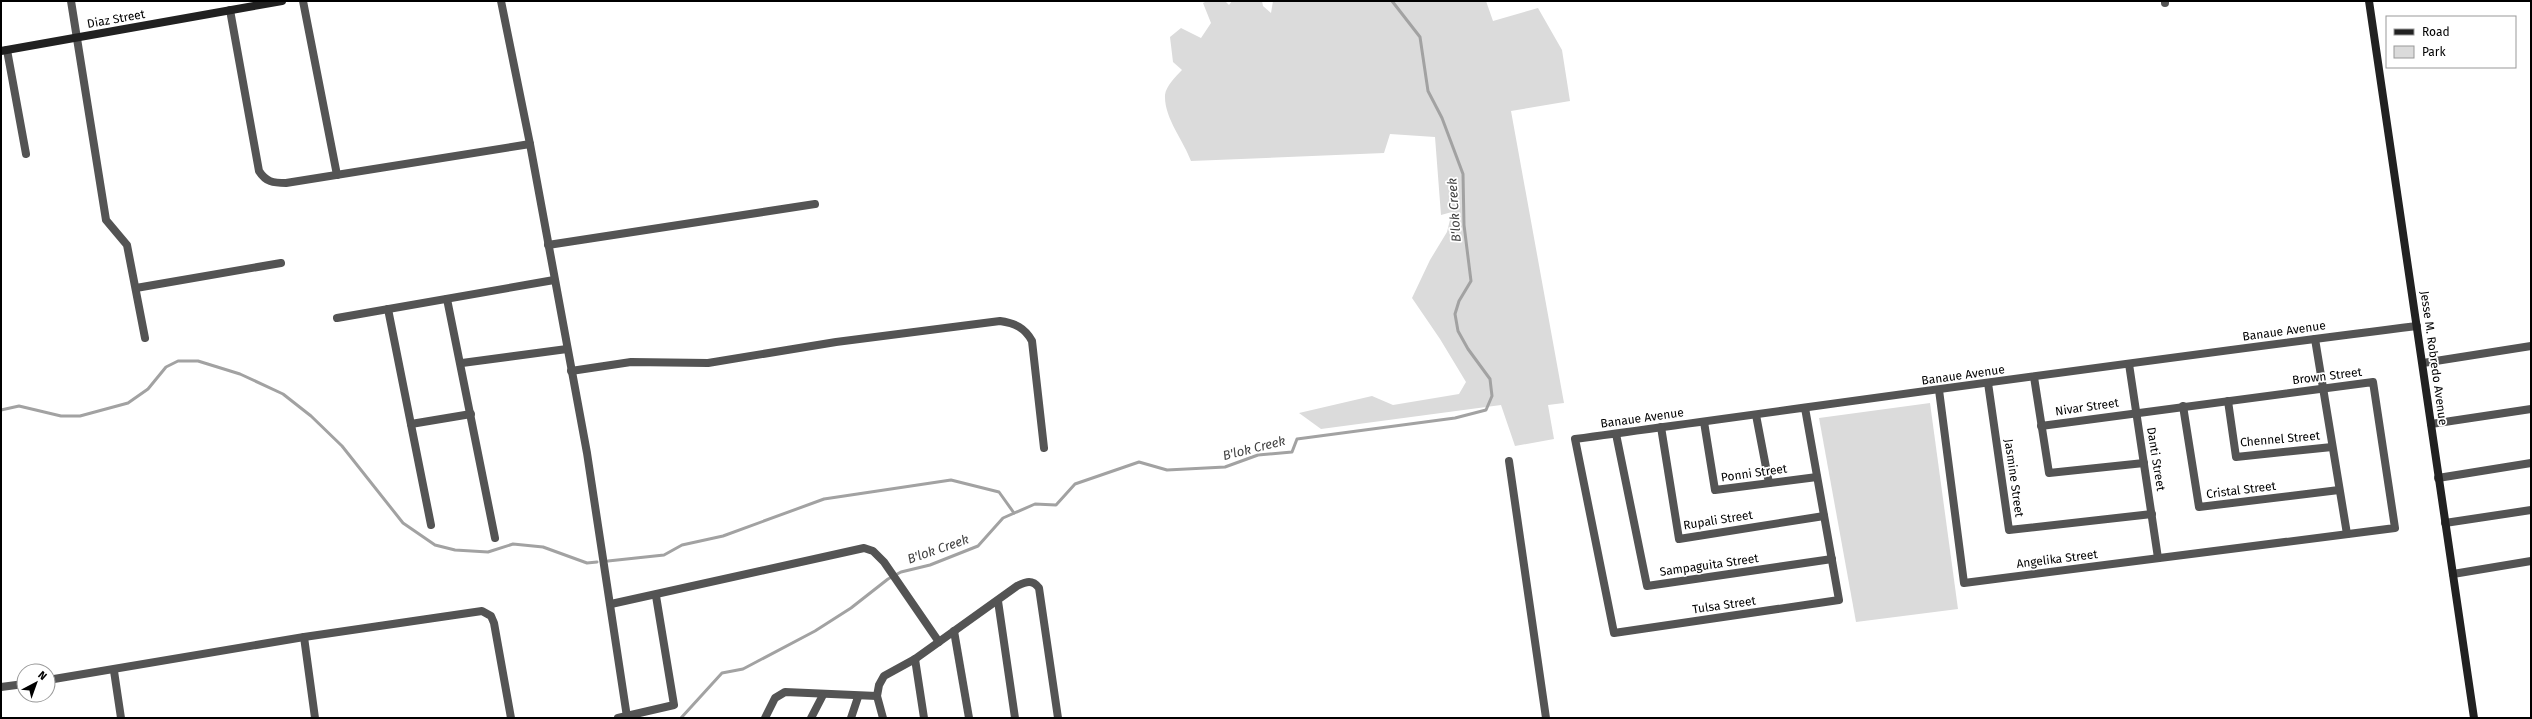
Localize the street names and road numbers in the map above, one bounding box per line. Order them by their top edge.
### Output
street label: Diaz Street [86,7,147,31]
street label: Jesse M. Robredo Avenue [2418,290,2450,426]
street label: Banaue Avenue [2241,318,2327,344]
street label: Banaue Avenue [1920,362,2006,388]
street label: Brown Street [2291,365,2363,387]
street label: Nivar Street [2054,396,2120,418]
street label: Banaue Avenue [1599,405,1685,431]
street label: Danti Street [2144,426,2168,493]
street label: Chennel Street [2240,428,2321,449]
street label: Jasmine Street [2002,438,2026,519]
street label: Ponni Street [1720,461,1789,485]
street label: Cristal Street [2205,479,2277,501]
street label: Rupali Street [1682,507,1754,532]
street label: Angelika Street [2016,547,2099,571]
street label: Sampaguita Street [1659,551,1760,579]
street label: Tulsa Street [1691,594,1757,616]

